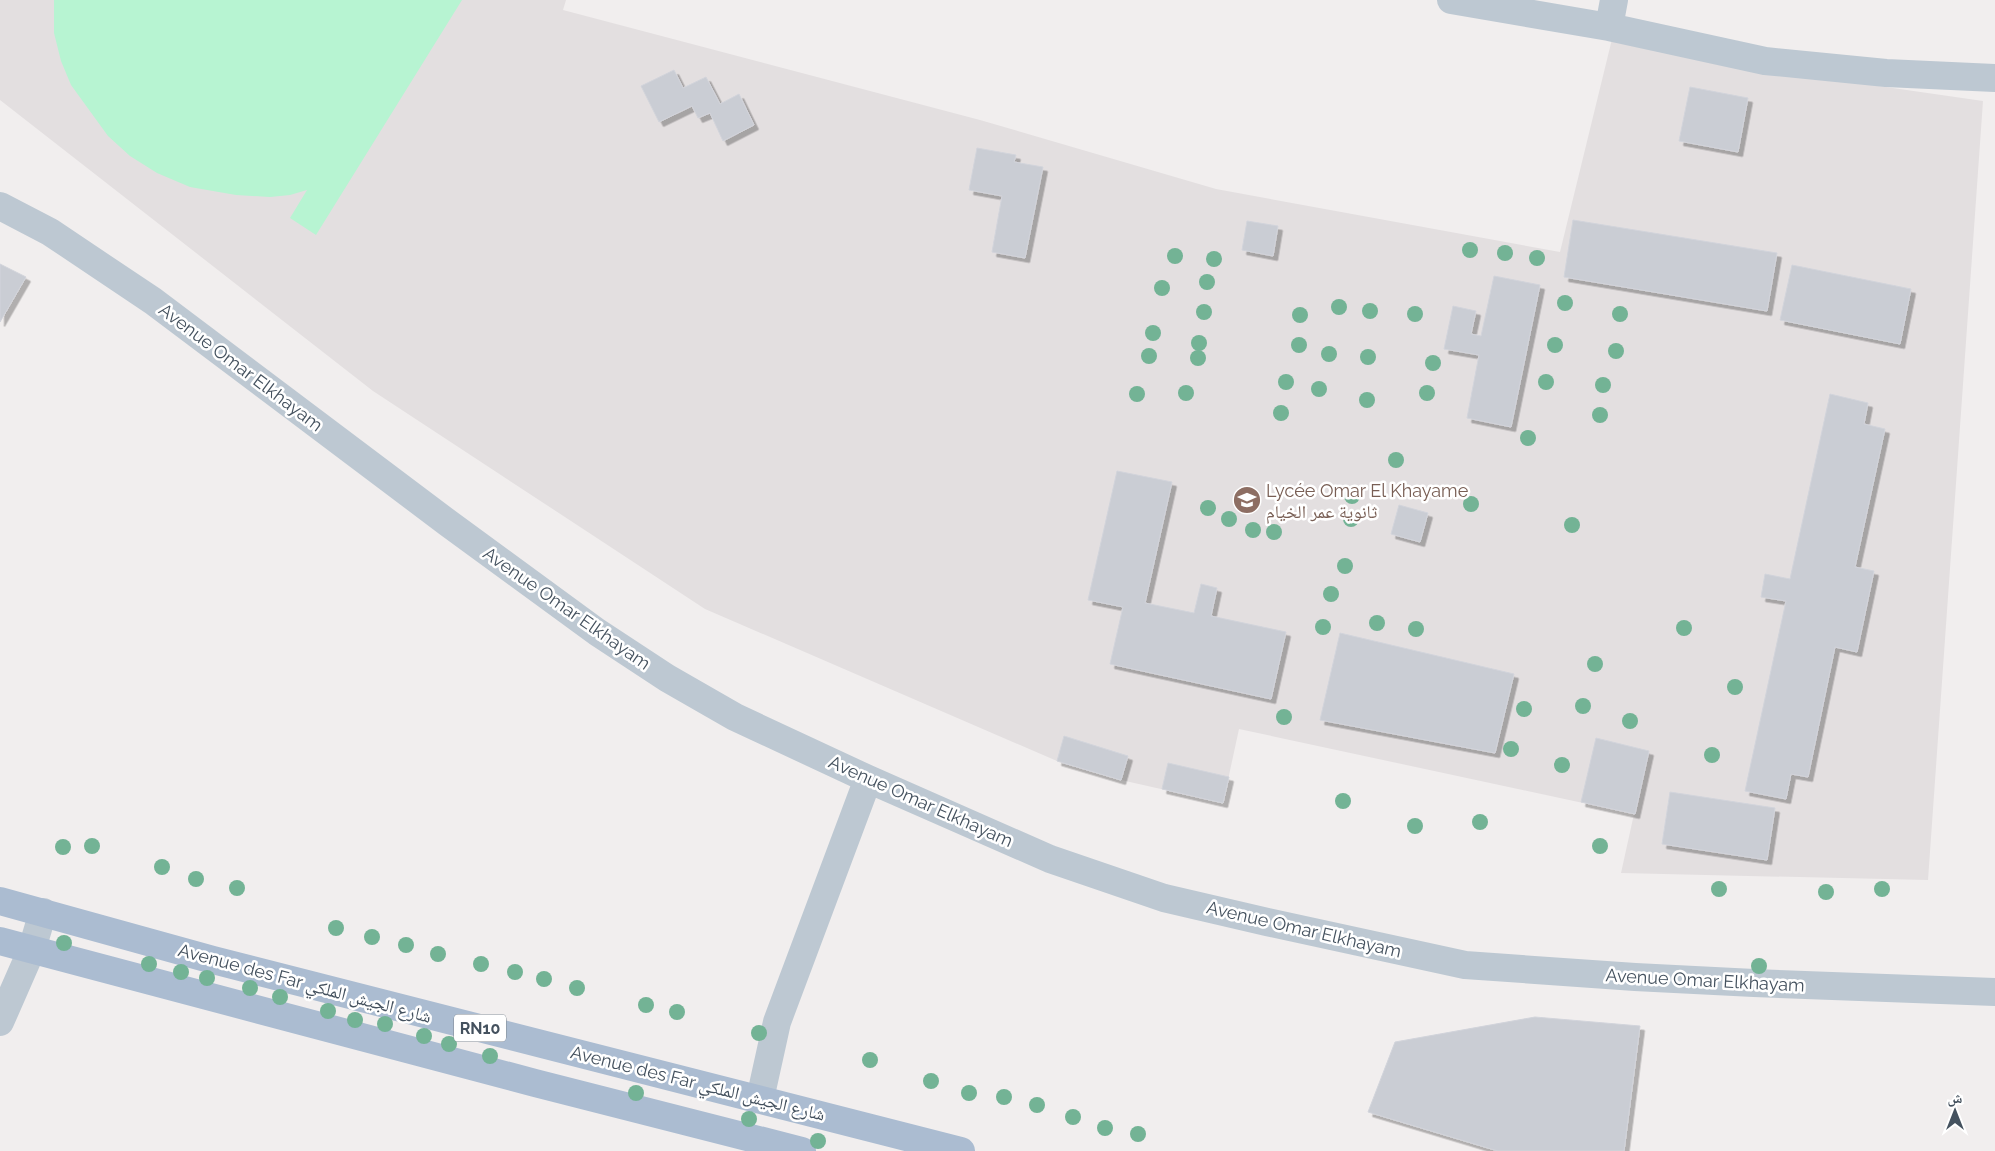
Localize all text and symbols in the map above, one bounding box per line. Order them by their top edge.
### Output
street label: Avenue Omar Elkhayam [155,299,327,435]
place label: Lycée Omar El Khayame ثانوية عمر الخيام [1266,480,1469,524]
school or university icon: Lycée Omar El Khayame ثانوية عمر الخيام [1232,485,1262,515]
street label: Avenue Omar Elkhayam [479,542,655,674]
street label: Avenue Omar Elkhayam [826,751,1016,851]
street label: Avenue Omar Elkhayam [1205,896,1403,962]
street label: Avenue des Far شارع الجيش الملكي [175,939,434,1031]
street label: Avenue Omar Elkhayam [1605,964,1805,996]
road number: RN10 [454,1014,506,1042]
street label: Avenue des Far شارع الجيش الملكي [568,1041,827,1129]
north arrow [1930,1086,1980,1136]
text: ش [1948,1090,1963,1107]

